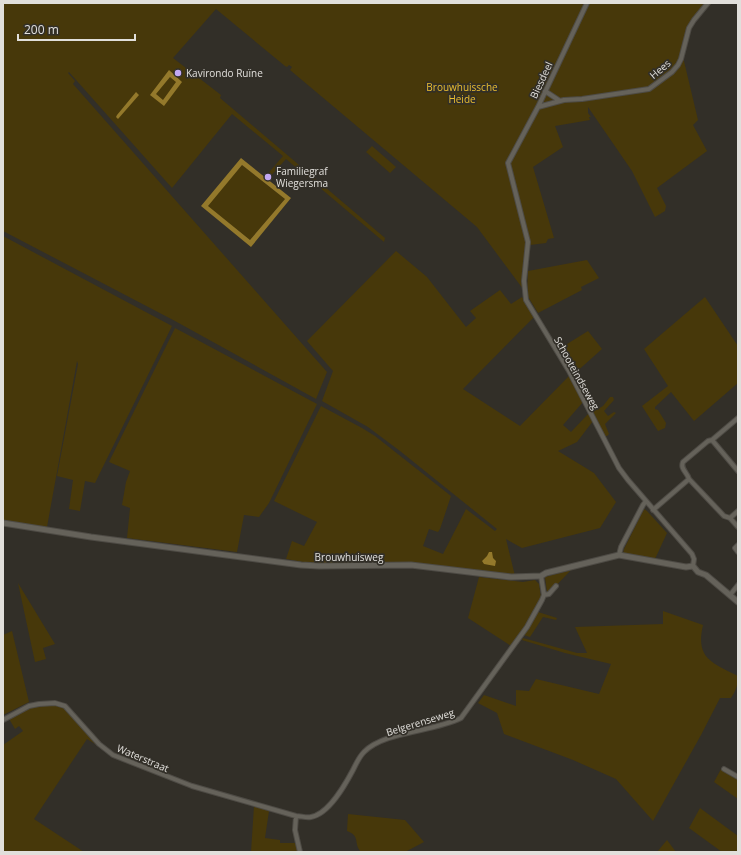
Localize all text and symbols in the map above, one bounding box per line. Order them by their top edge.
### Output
scale bar [18,16,135,42]
text: 200 m [24,21,59,38]
street label: Hees [647,56,674,82]
street label: Biesdeel [526,59,556,101]
place label: Kavirondo Ruïne [186,66,263,80]
marker: Kavirondo Ruïne [173,68,183,78]
park label: Brouwhuissche Heide [426,80,498,106]
place label: Familiegraf Wiegersma [276,164,328,190]
marker: Familiegraf Wiegersma [263,172,273,182]
street label: Schooteindseweg [551,334,603,413]
street label: Brouwhuisweg [315,550,384,564]
street label: Belgerenseweg [384,705,456,739]
street label: Waterstraat [115,741,172,775]

